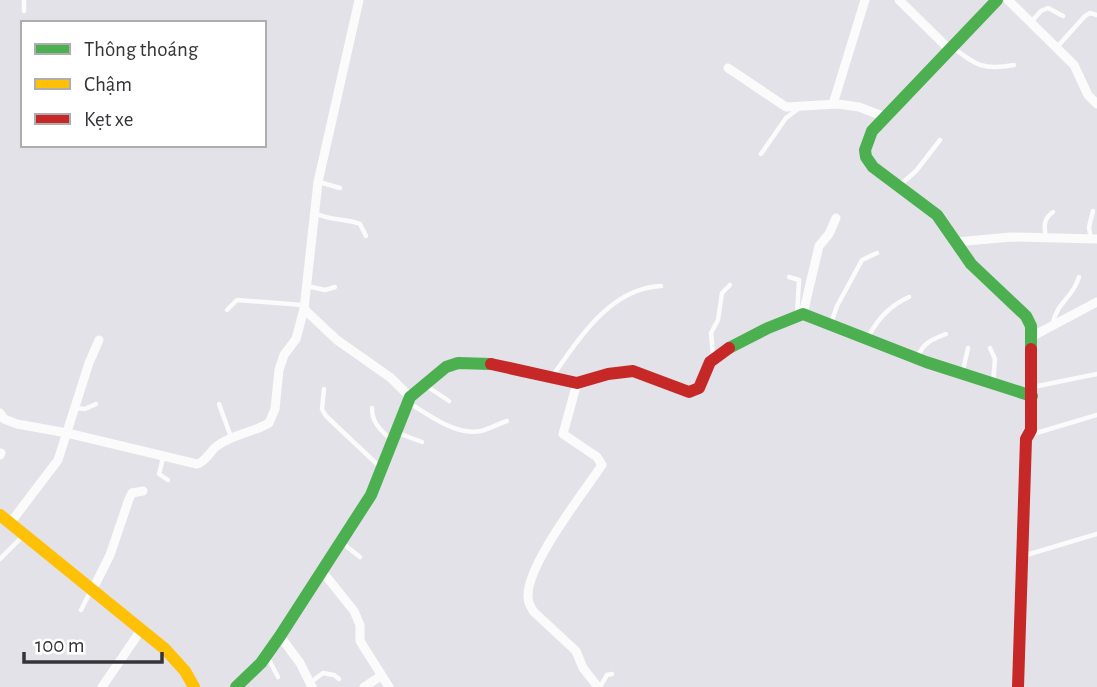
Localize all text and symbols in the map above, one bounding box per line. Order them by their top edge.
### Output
legend [21,21,266,147]
text: Thông thoáng [84,39,199,60]
text: Chậm [84,74,132,95]
text: Kẹt xe [84,109,133,130]
scale bar [24,620,163,664]
text: 100 m [35,635,85,656]

